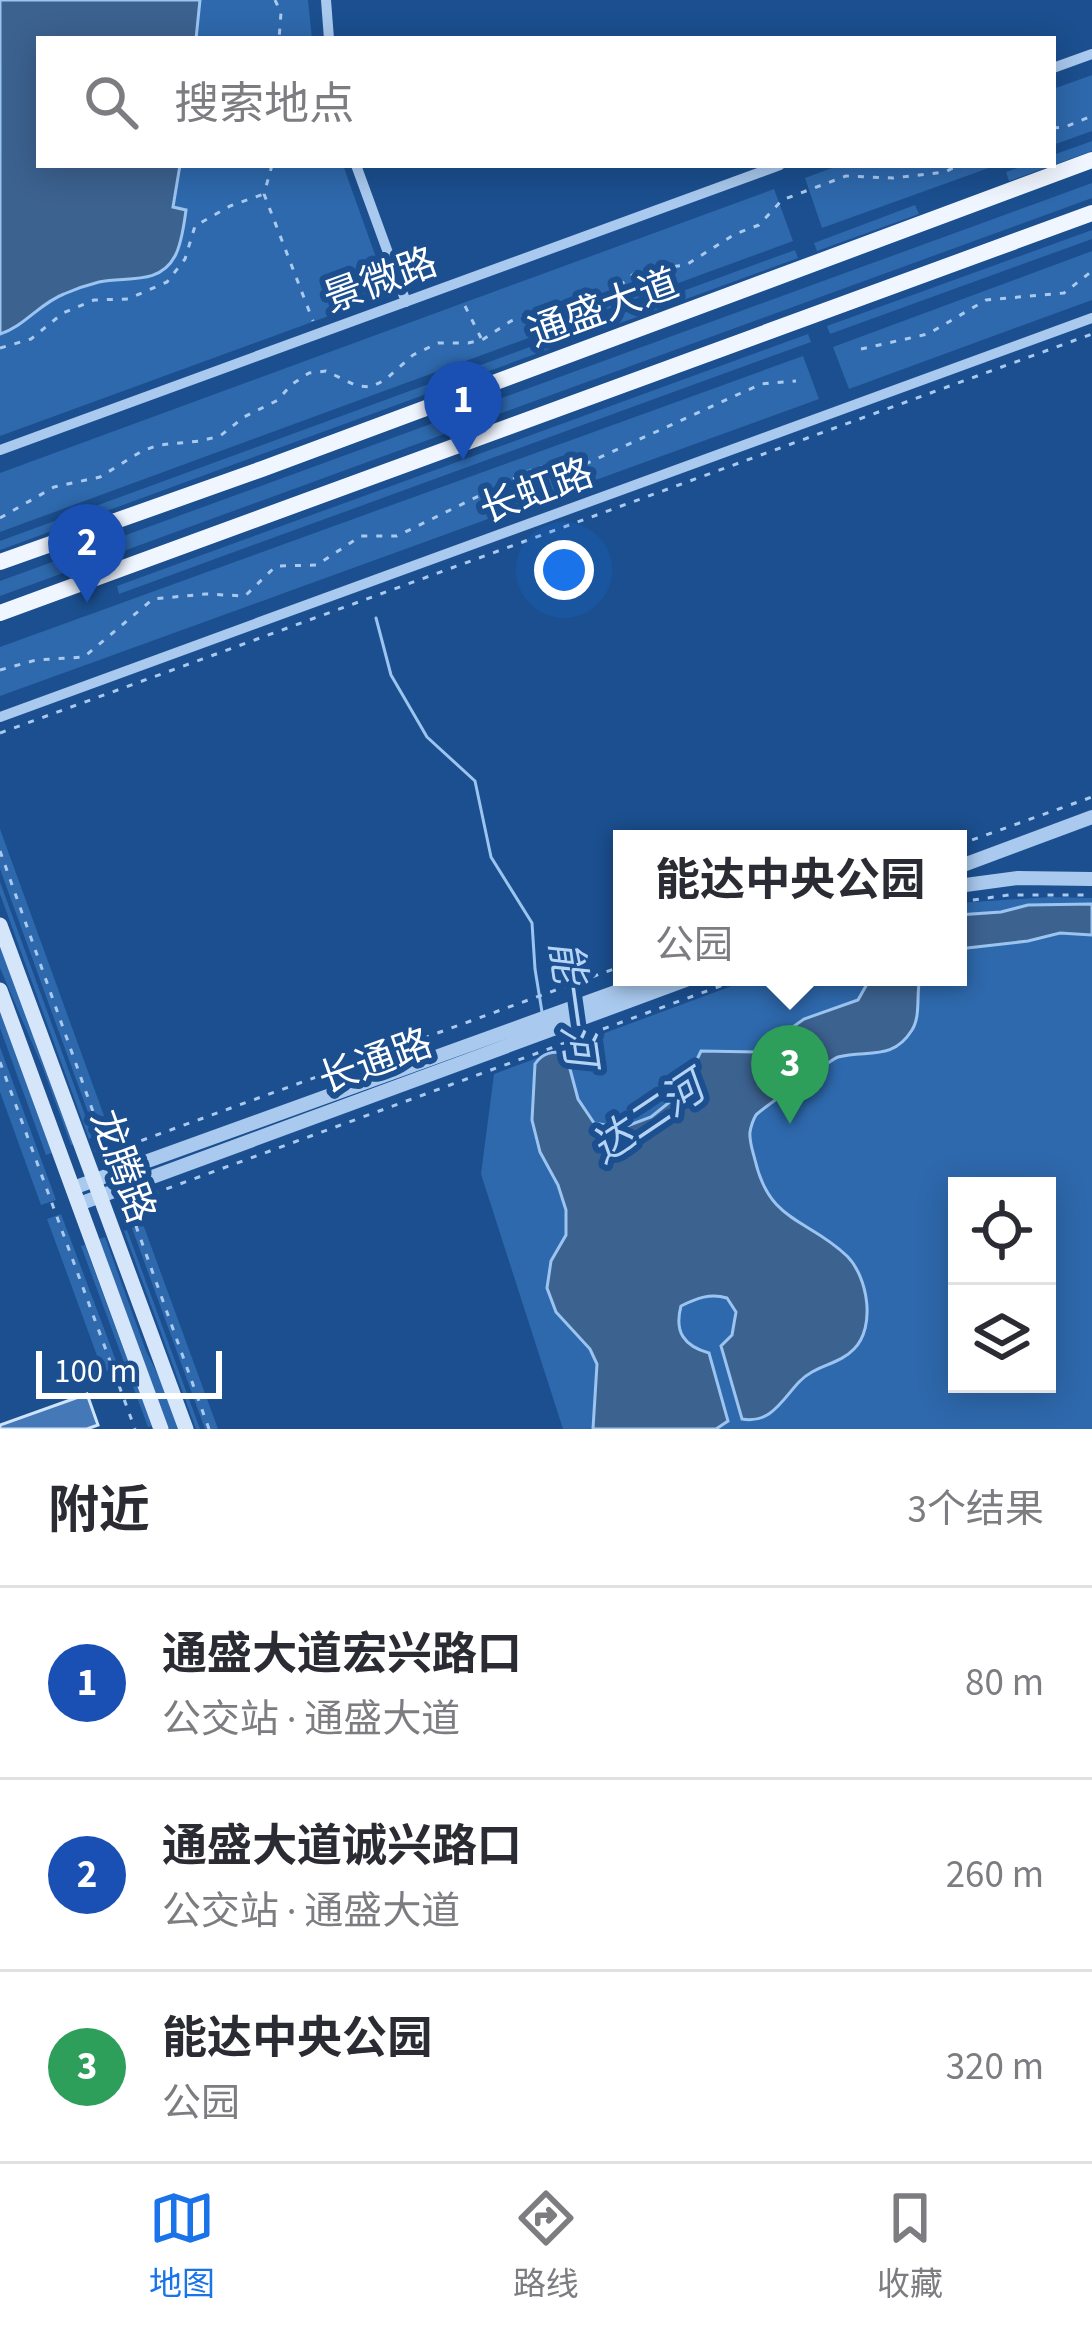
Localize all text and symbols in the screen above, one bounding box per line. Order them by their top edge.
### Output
search box [36,36,1056,168]
icon: search [78,69,144,135]
text: 搜索地点 [174,73,354,137]
street label: 景微路 [316,235,445,327]
street label: 通盛大道 [521,256,687,362]
pin: 1 [424,361,502,460]
street label: 长虹路 [472,446,601,538]
pin: 2 [48,504,126,603]
your location [534,540,594,600]
popup [613,830,967,986]
text: 能达中央公园 [655,849,925,913]
text: 公园 [655,918,733,974]
water label: 能一河 [534,937,611,1077]
street label: 长通路 [311,1016,440,1108]
pin: 3 [751,1025,829,1124]
water label: 达二河 [579,1055,723,1179]
street label: 龙腾路 [76,1102,168,1231]
map controls [948,1177,1056,1393]
button: locate [948,1177,1056,1285]
button: layers [948,1285,1056,1393]
scale bar [36,1345,222,1398]
text: 100 m [54,1348,137,1395]
text: 附近 [48,1475,150,1547]
text: 3个结果 [908,1482,1044,1538]
text: 通盛大道宏兴路口 [162,1623,522,1687]
text: 1 [77,1655,97,1711]
text: 80 m [965,1655,1044,1711]
text: 公交站 · 通盛大道 [162,1692,460,1748]
text: 通盛大道诚兴路口 [162,1815,522,1879]
text: 2 [77,1847,97,1903]
text: 260 m [946,1847,1044,1903]
text: 公交站 · 通盛大道 [162,1884,460,1940]
text: 能达中央公园 [162,2007,432,2071]
text: 3 [77,2039,97,2095]
text: 320 m [946,2039,1044,2095]
text: 公园 [162,2076,240,2132]
tab: 地图 [149,2185,215,2308]
tab: 路线 [513,2185,579,2308]
tab: 收藏 [877,2185,943,2308]

